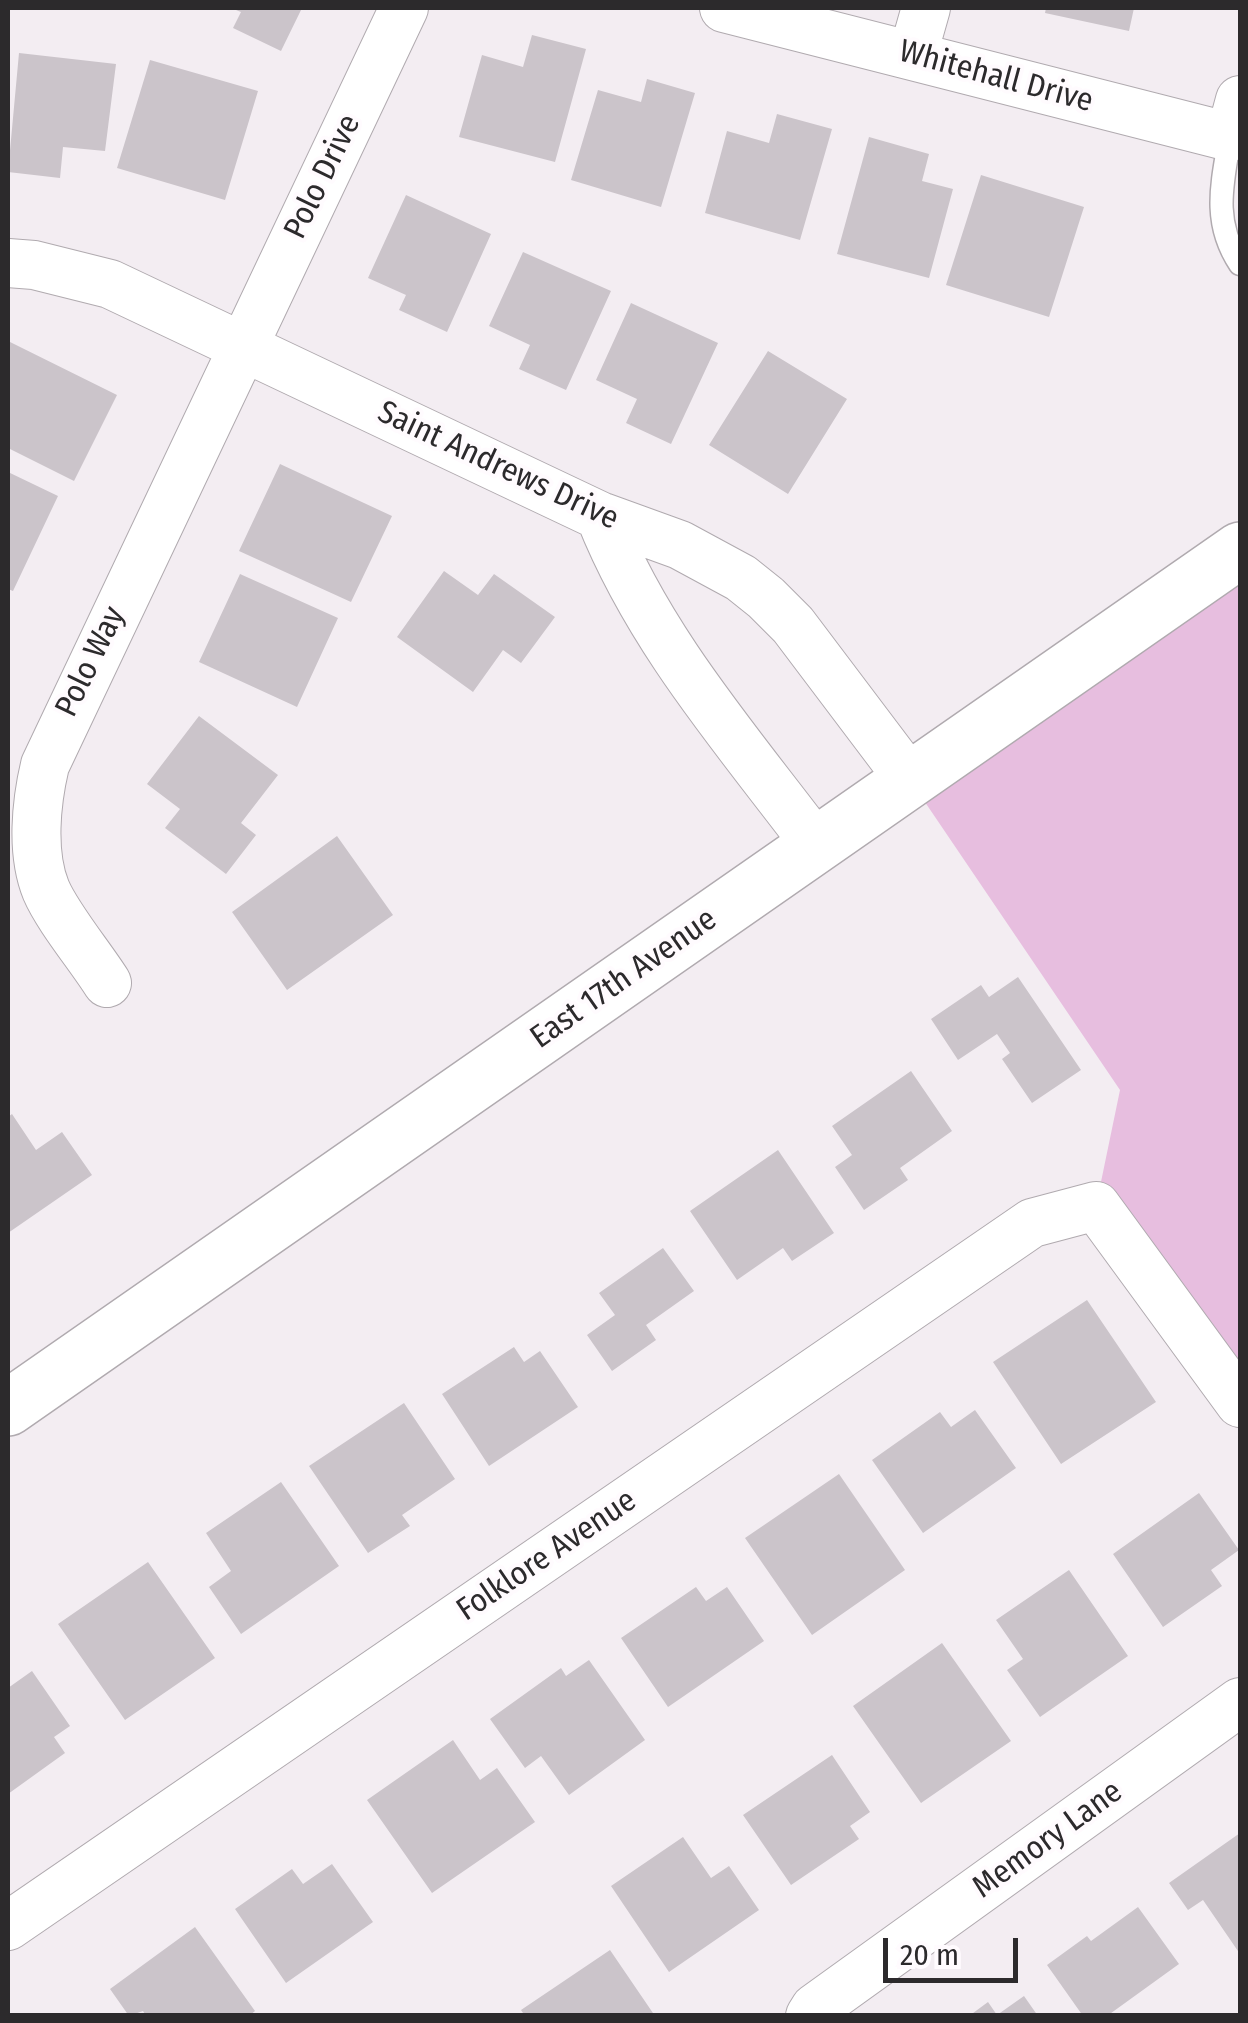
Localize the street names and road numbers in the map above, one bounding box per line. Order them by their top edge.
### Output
street label: Whitehall Drive [895,33,1097,121]
street label: Polo Drive [277,109,369,245]
street label: Saint Andrews Drive [371,393,625,539]
street label: Polo Way [48,601,134,723]
street label: East 17th Avenue [524,901,724,1057]
street label: Folklore Avenue [450,1482,644,1630]
street label: Memory Lane [966,1773,1130,1907]

